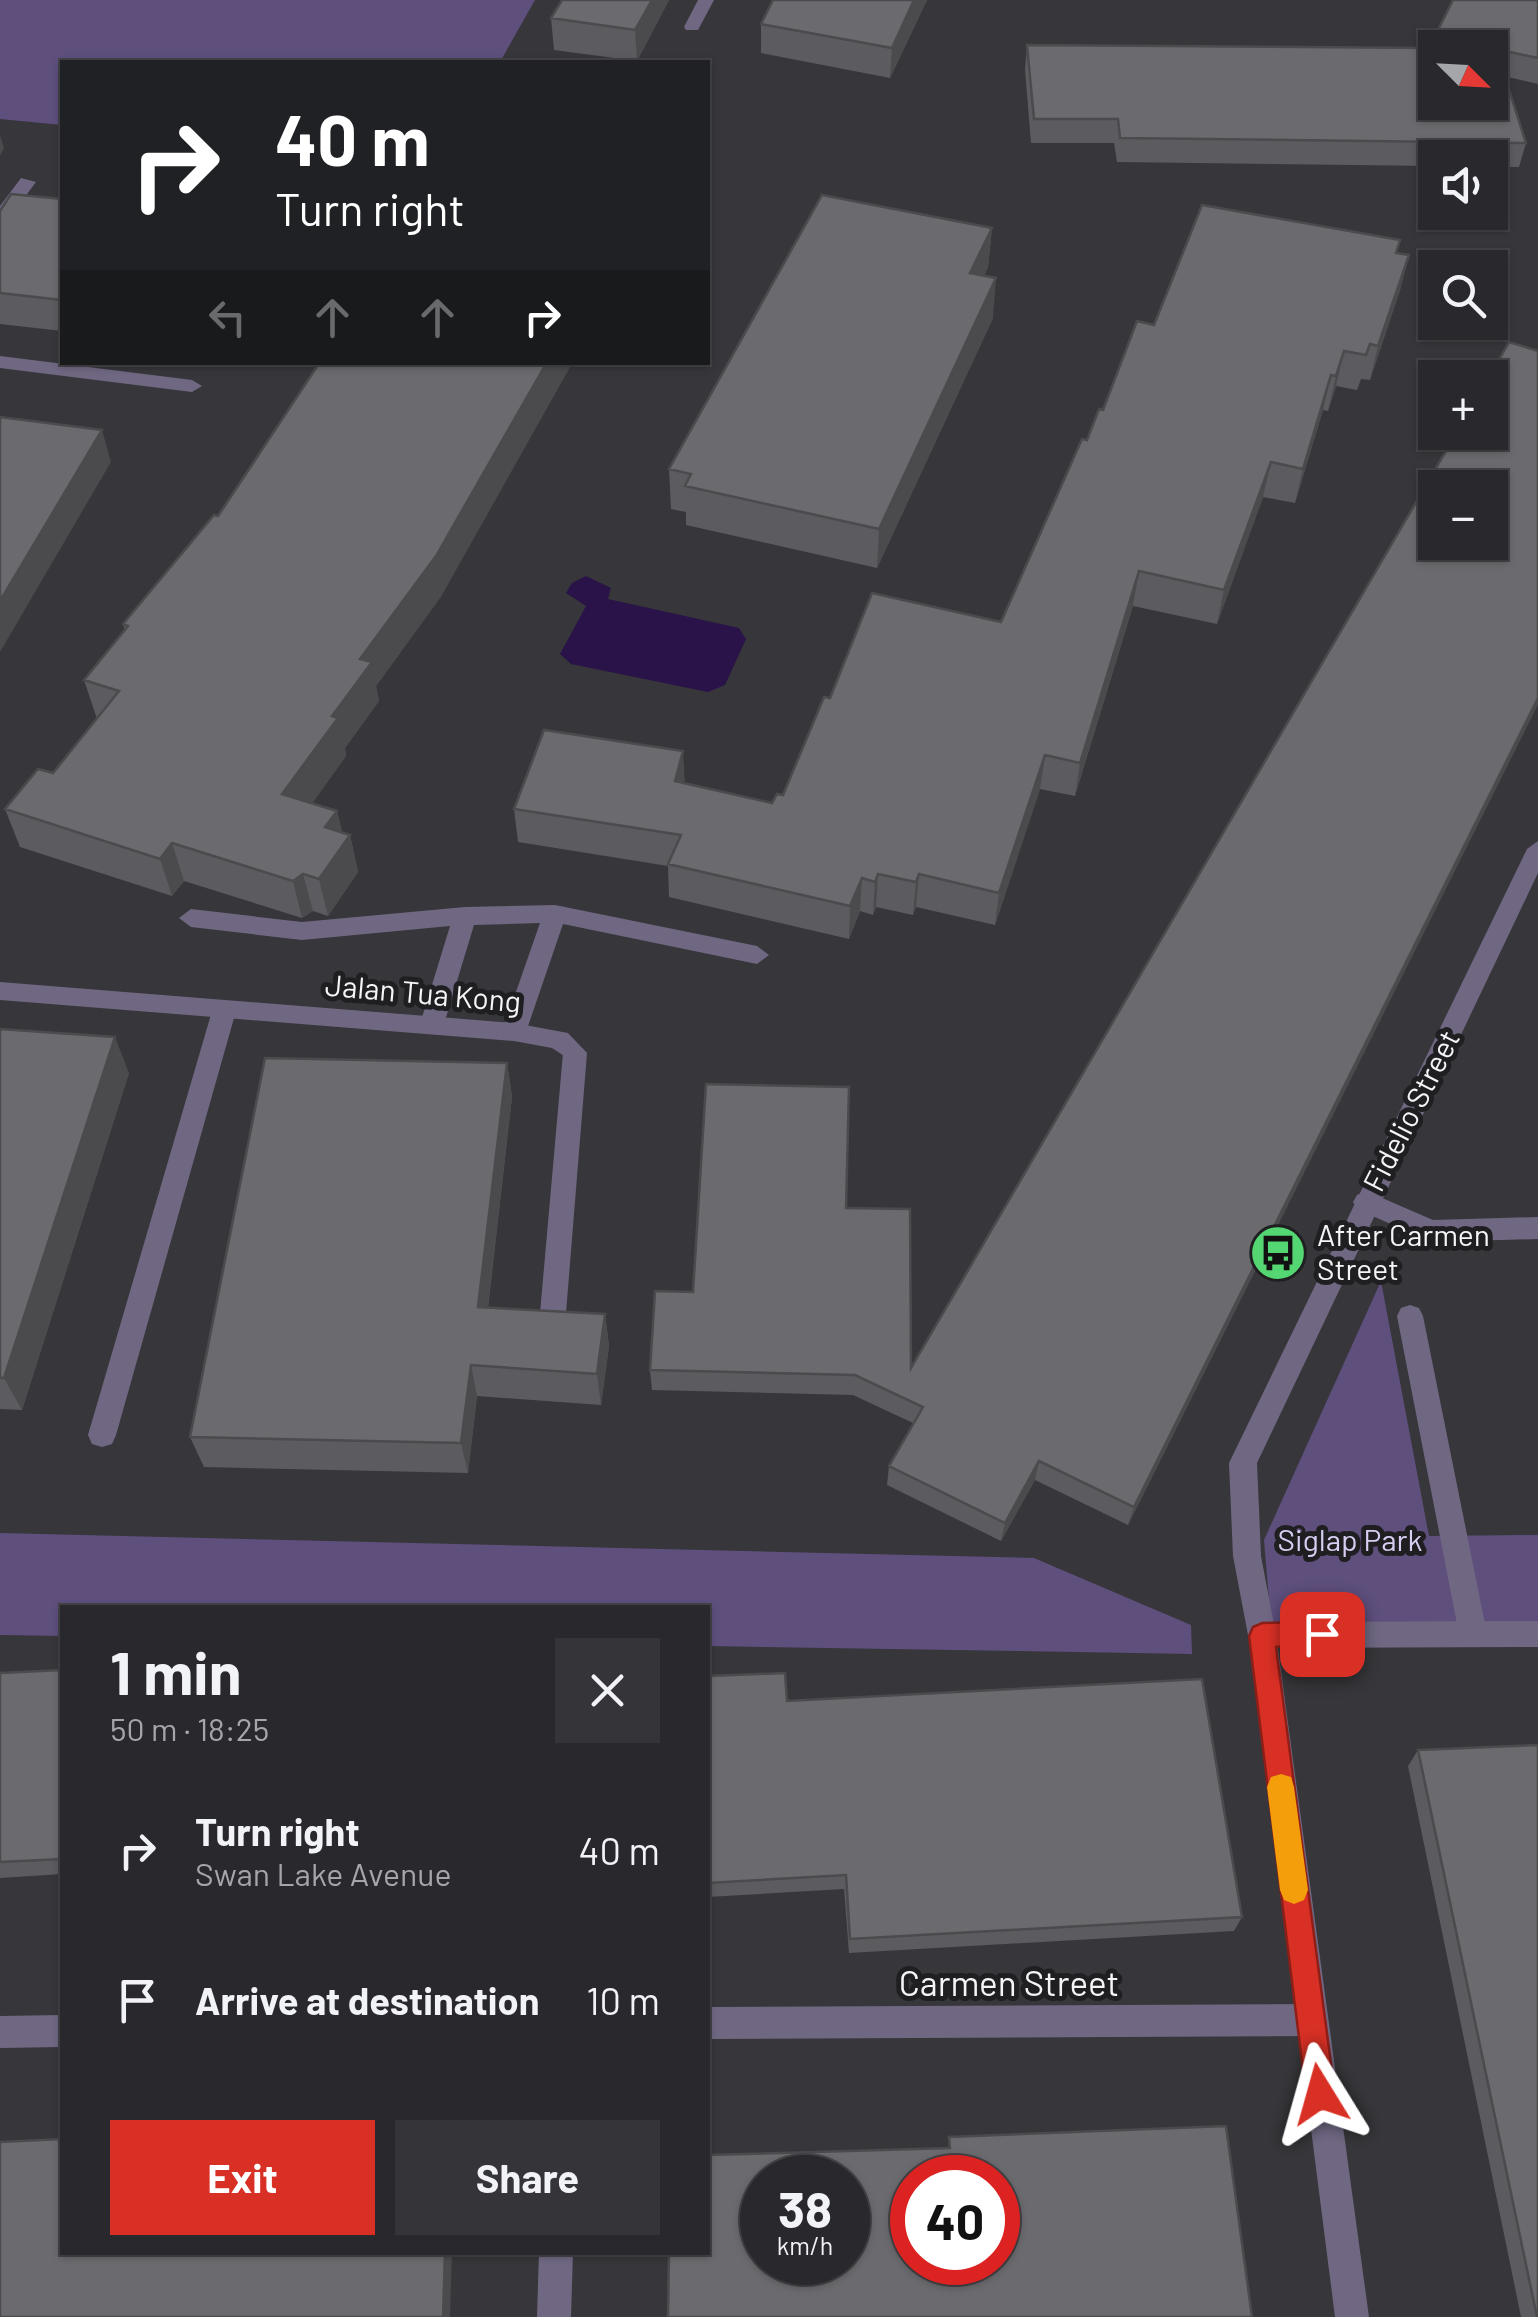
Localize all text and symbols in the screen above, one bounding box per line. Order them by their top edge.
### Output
north arrow [1418,30,1508,120]
map controls [1418,30,1508,560]
text: 40 m [275,96,430,180]
icon: right [110,100,240,230]
button: sound [1418,140,1508,230]
text: Turn right [275,181,465,235]
button: search [1418,250,1508,340]
icon: left [200,290,255,345]
icon: ahead [305,290,360,345]
icon: ahead [410,290,465,345]
icon: right [515,290,570,345]
button: + [1418,360,1508,450]
button: − [1418,470,1508,560]
street label: Jalan Tua Kong [324,966,523,1019]
street label: Fidelio Street [1354,1024,1466,1197]
place label: After Carmen Street [1317,1216,1490,1286]
bus stop icon: After Carmen Street [1248,1223,1308,1283]
park label: Siglap Park [1278,1521,1422,1557]
pin [1280,1592,1365,1677]
icon: arrive [1295,1607,1350,1662]
text: 1 min [110,1635,241,1707]
button: close [555,1638,660,1743]
text: 50 m · 18:25 [110,1709,269,1747]
text: Turn right [195,1808,360,1854]
icon: right [110,1823,165,1878]
text: 40 m [579,1827,660,1873]
text: Swan Lake Avenue [195,1854,452,1892]
street label: Carmen Street [899,1961,1119,2003]
icon: arrive [110,1973,165,2028]
text: Arrive at destination [195,1977,540,2023]
text: 10 m [586,1977,660,2023]
position arrow [1268,2042,1372,2146]
button: Exit [110,2120,375,2235]
button: Share [395,2120,660,2235]
speed limit sign: 40 [890,2155,1020,2285]
text: 38 [778,2178,832,2238]
text: km/h [777,2230,833,2260]

